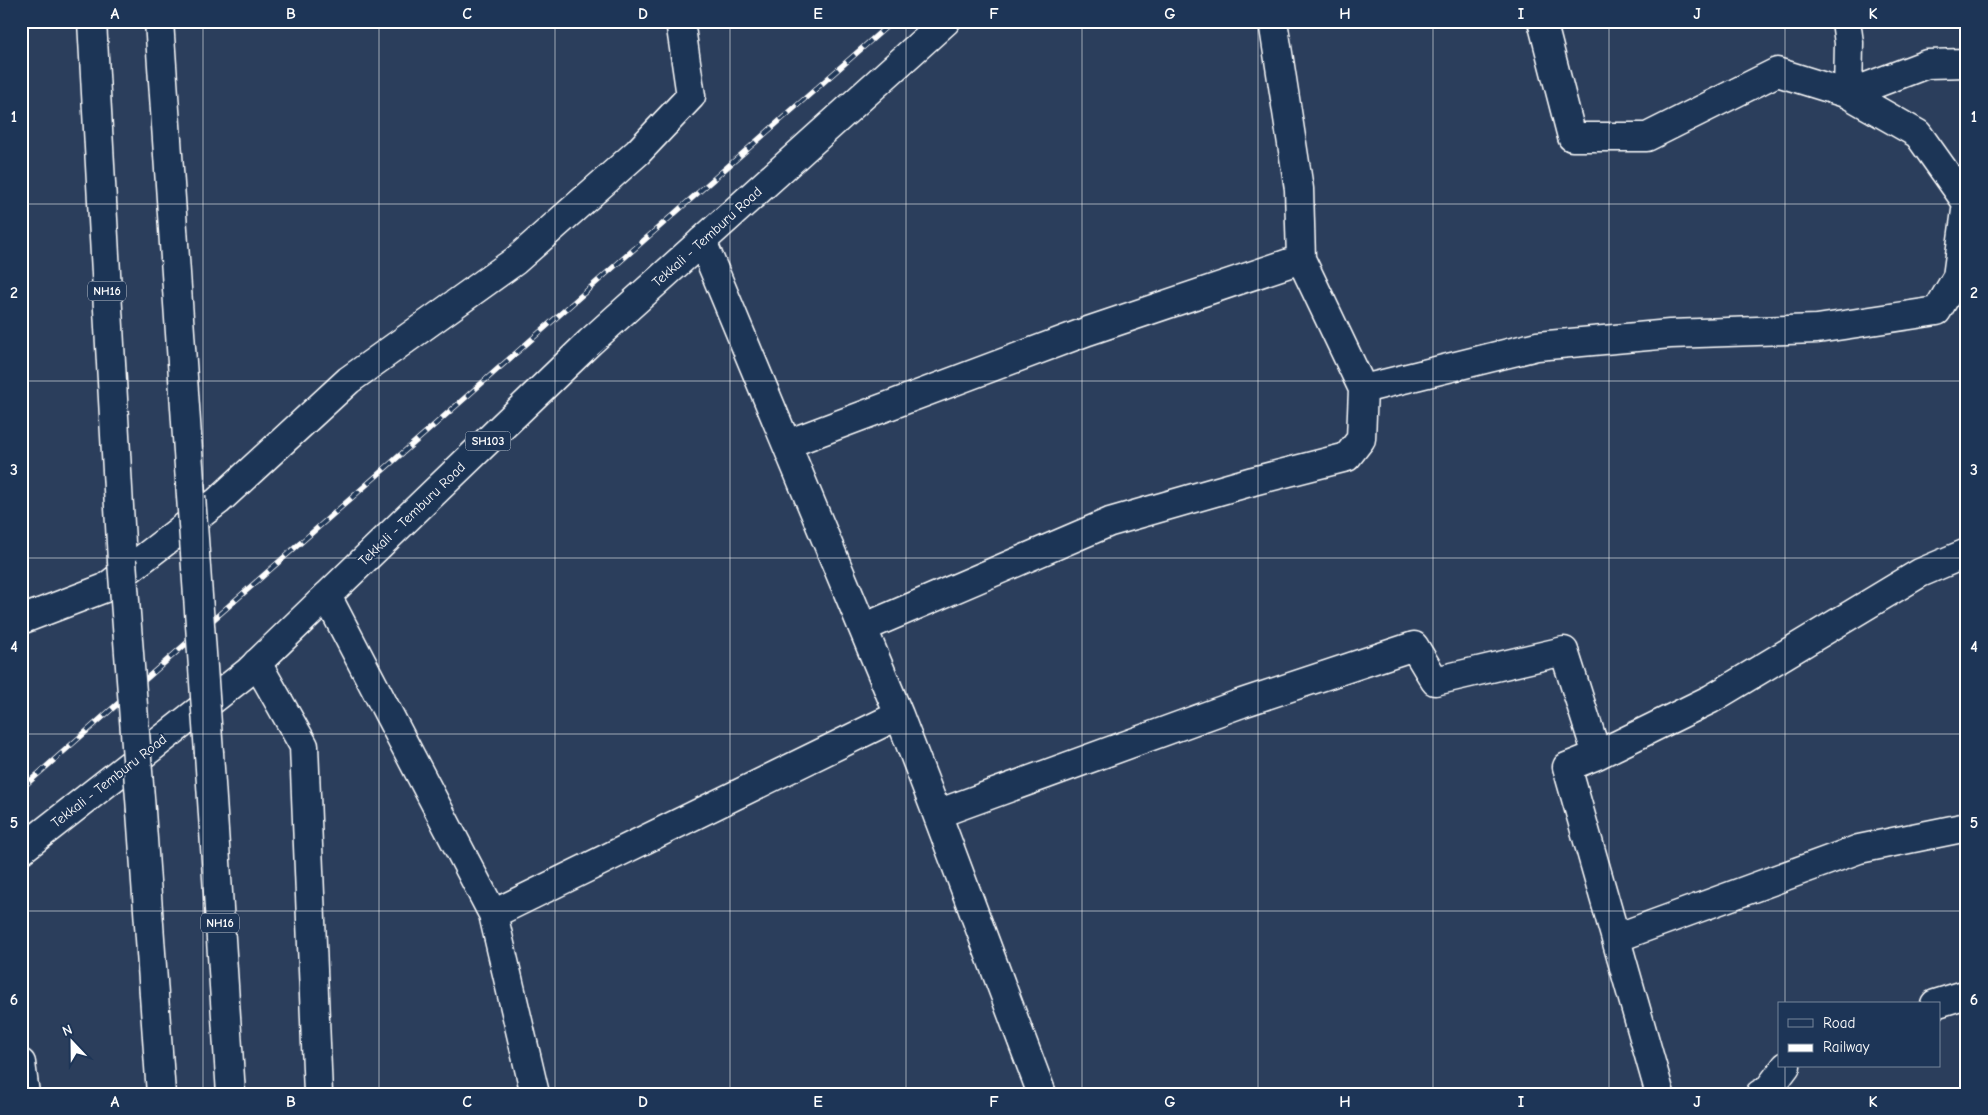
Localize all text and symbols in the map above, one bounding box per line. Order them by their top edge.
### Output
text: A [111,5,120,23]
text: B [286,5,296,23]
text: C [462,5,472,23]
text: D [638,5,648,23]
text: E [813,5,823,23]
text: F [989,5,999,23]
text: G [1164,5,1176,23]
text: H [1339,5,1351,23]
text: I [1518,5,1524,23]
text: J [1693,5,1701,23]
text: K [1868,5,1878,23]
text: 1 [11,108,17,126]
text: 1 [1971,108,1977,126]
street label: Tekkali - Temburu Road [649,183,765,291]
road number: NH16 [88,282,126,300]
text: 2 [10,284,18,302]
text: 2 [1970,284,1978,302]
road number: SH103 [466,432,510,451]
street label: Tekkali - Temburu Road [355,459,469,569]
text: 3 [10,461,18,479]
text: 3 [1970,461,1978,479]
text: 4 [10,638,18,656]
text: 4 [1970,638,1978,656]
street label: Tekkali - Temburu Road [48,731,170,831]
text: 5 [10,814,18,832]
text: 5 [1970,814,1978,832]
road number: NH16 [201,914,239,932]
text: 6 [10,991,18,1009]
text: 6 [1970,991,1978,1009]
legend [1778,1002,1940,1068]
text: Road [1823,1014,1855,1032]
north arrow [48,1018,98,1068]
text: N [60,1021,75,1040]
text: Railway [1823,1038,1870,1056]
text: A [111,1093,120,1111]
text: B [286,1093,296,1111]
text: C [462,1093,472,1111]
text: D [638,1093,648,1111]
text: E [813,1093,823,1111]
text: F [989,1093,999,1111]
text: G [1164,1093,1176,1111]
text: H [1339,1093,1351,1111]
text: I [1518,1093,1524,1111]
text: J [1693,1093,1701,1111]
text: K [1868,1093,1878,1111]

